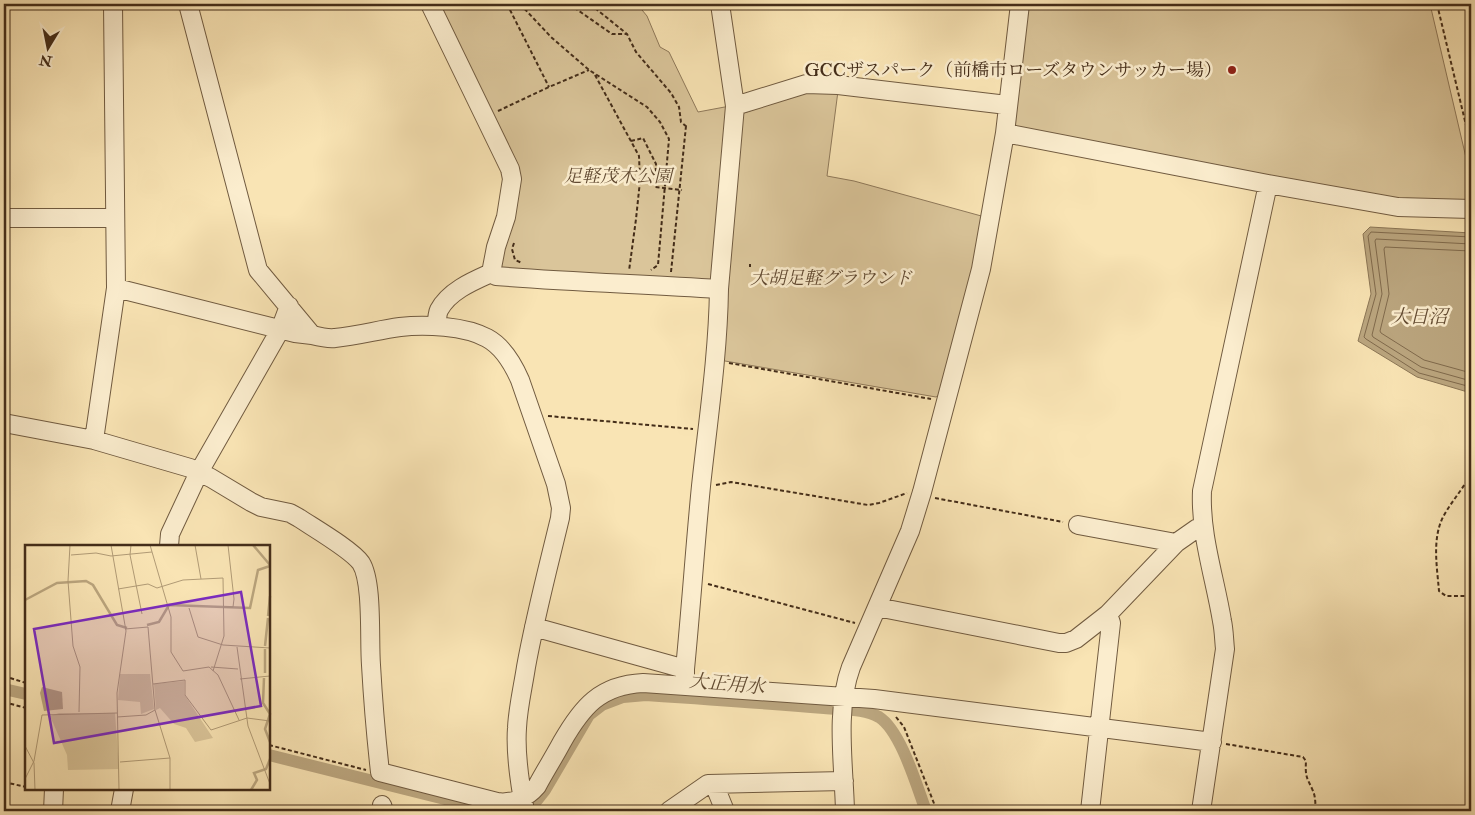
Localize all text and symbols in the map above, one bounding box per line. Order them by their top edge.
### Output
north arrow [22,22,72,72]
text: N [38,51,54,70]
place label: GCCザスパーク（前橋市ローズタウンサッカー場） [804,59,1222,82]
marker: GCCザスパーク（前橋市ローズタウンサッカー場） [1226,64,1238,76]
park label: 足軽茂木公園 [564,165,675,188]
park label: 大胡足軽グラウンド [750,267,913,290]
water label: 大日沼 [1390,305,1450,329]
inset map [25,545,270,790]
water label: 大正用水 [688,669,768,699]

